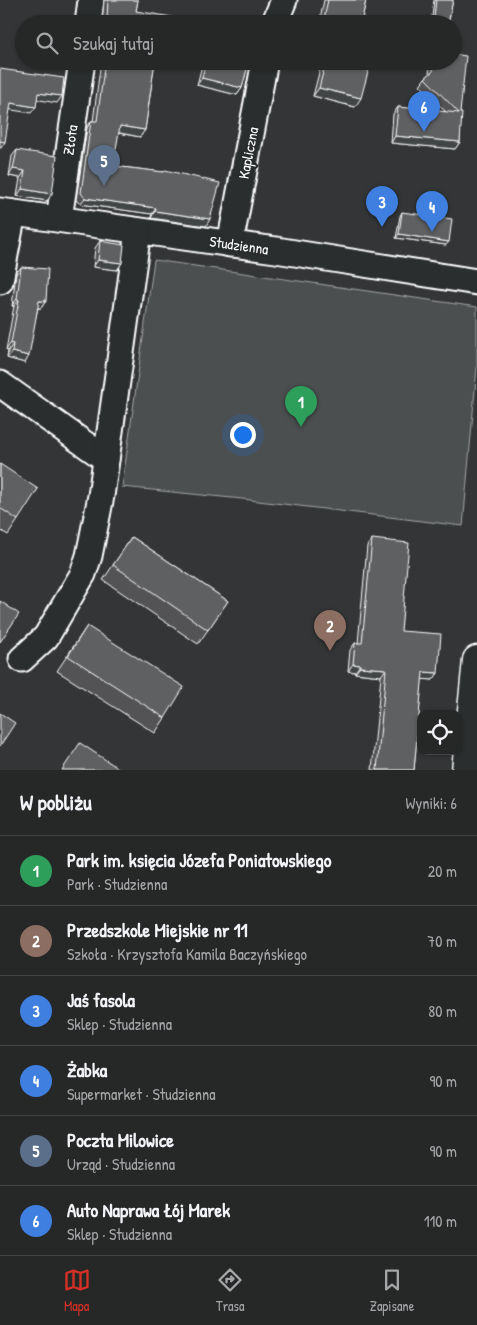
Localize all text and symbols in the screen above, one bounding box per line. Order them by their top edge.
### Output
search box [15,15,462,70]
icon: search [33,29,61,57]
text: Szukaj tutaj [73,30,154,56]
pin: 6 [408,91,440,132]
street label: Złota [57,123,83,157]
street label: Kapliczna [233,125,263,181]
pin: 5 [88,145,120,186]
pin: 3 [366,186,398,227]
pin: 4 [416,191,448,232]
street label: Studzienna [208,230,270,260]
pin: 1 [285,386,317,427]
your location [230,422,256,448]
pin: 2 [314,610,346,651]
map controls [417,710,462,755]
button: locate [417,710,462,755]
text: W pobliżu [20,788,92,817]
text: Wyniki: 6 [406,792,457,814]
text: Park im. księcia Józefa Poniatowskiego [67,847,331,873]
text: 1 [33,860,39,882]
text: 20 m [428,860,457,882]
text: Park · Studzienna [67,873,167,895]
text: Przedszkole Miejskie nr 11 [67,917,248,943]
text: 2 [32,930,40,952]
text: 70 m [427,930,457,952]
text: Szkoła · Krzysztofa Kamila Baczyńskiego [67,943,307,965]
text: Jaś fasola [67,987,135,1013]
text: 3 [32,1000,40,1022]
text: 80 m [428,1000,457,1022]
text: Sklep · Studzienna [67,1013,172,1035]
text: Żabka [67,1057,107,1083]
text: 4 [33,1070,39,1092]
text: 90 m [429,1070,457,1092]
text: Supermarket · Studzienna [67,1083,216,1105]
text: Poczta Milowice [67,1127,174,1153]
text: 5 [33,1140,39,1162]
text: 90 m [429,1140,457,1162]
text: Urząd · Studzienna [67,1153,175,1175]
text: Auto Naprawa Łój Marek [67,1197,230,1223]
text: 6 [33,1210,39,1232]
text: 110 m [424,1210,457,1232]
text: Sklep · Studzienna [67,1223,172,1245]
tab: Mapa [63,1266,91,1315]
tab: Trasa [216,1266,244,1315]
tab: Zapisane [370,1266,414,1315]

